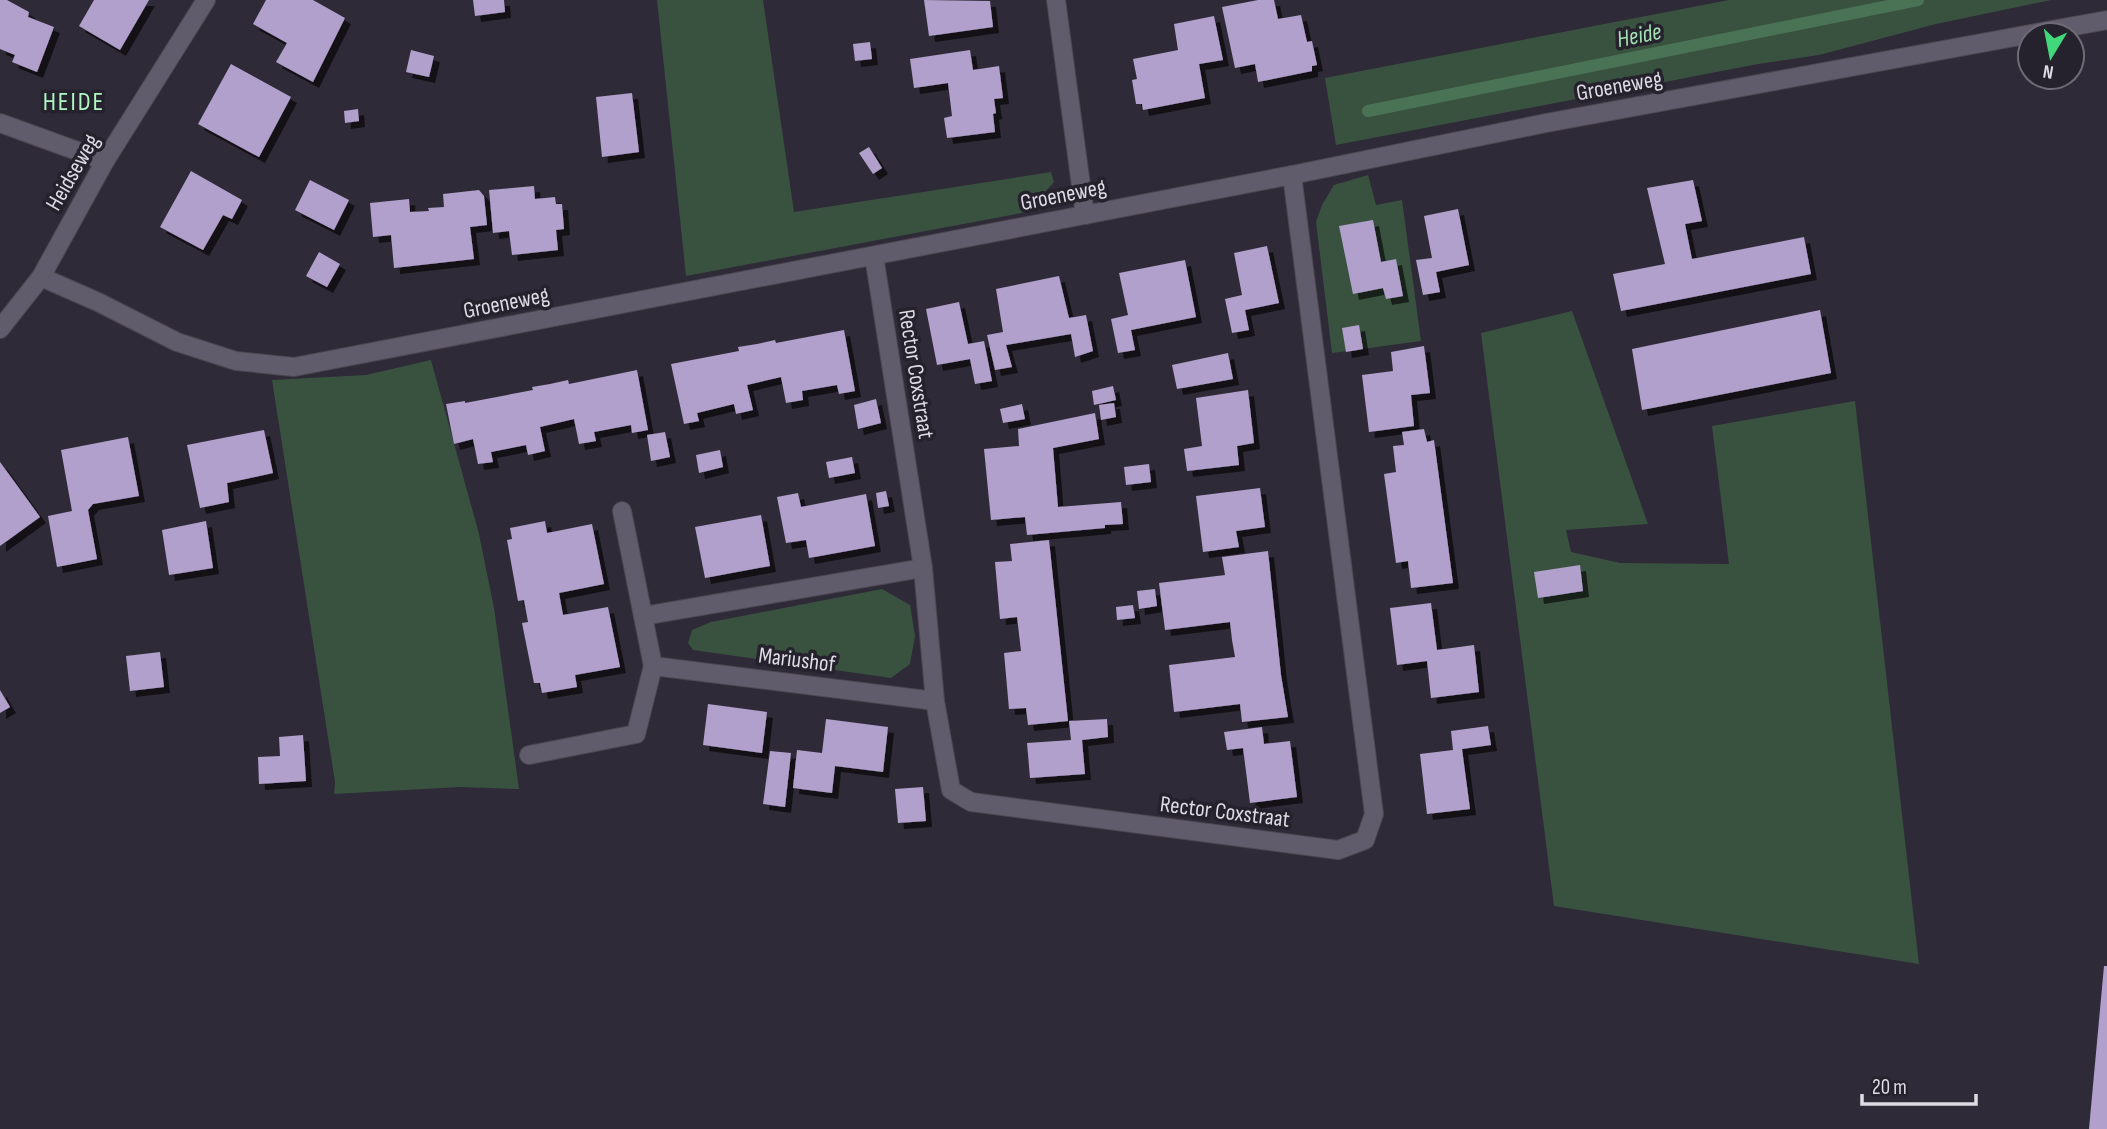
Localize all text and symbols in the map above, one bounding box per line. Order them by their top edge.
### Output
water label: Heide [1614,17,1664,54]
north arrow [2016,21,2086,91]
text: N [2041,59,2055,83]
street label: Groeneweg [1574,65,1664,107]
district label: HEIDE [43,87,105,118]
street label: Heidseweg [40,129,106,216]
street label: Groeneweg [1018,173,1108,217]
street label: Groeneweg [461,281,551,325]
street label: Rector Coxstraat [892,308,940,441]
street label: Mariushof [757,641,837,679]
street label: Rector Coxstraat [1158,790,1291,834]
scale bar [1862,1062,1976,1106]
text: 20 m [1872,1075,1907,1100]

